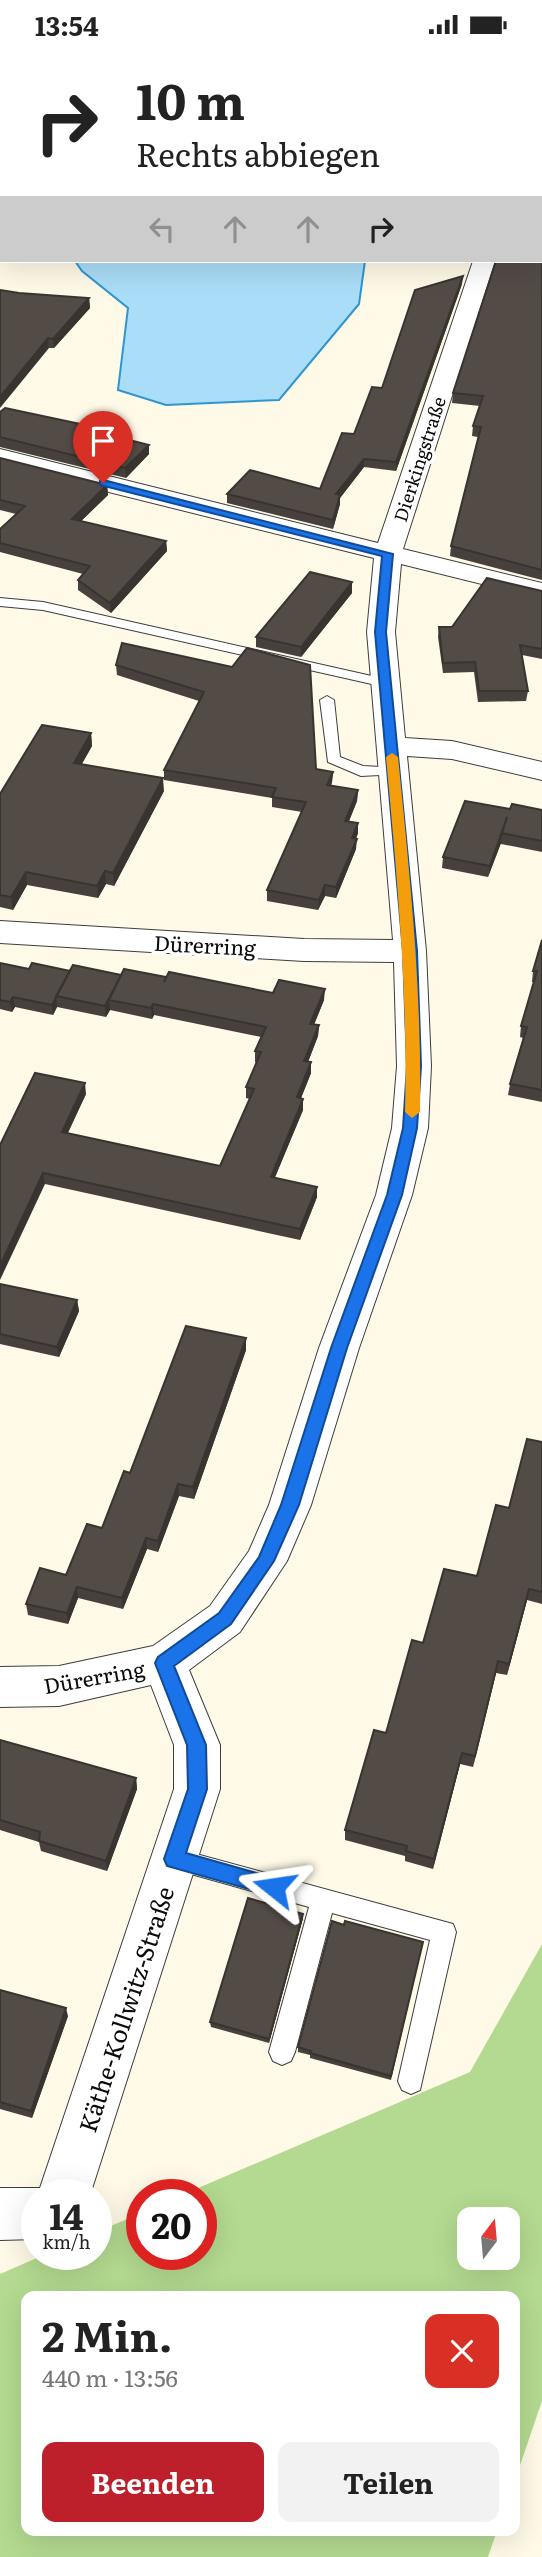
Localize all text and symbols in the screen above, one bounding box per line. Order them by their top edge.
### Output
text: 13:54 [35,5,99,44]
text: 10 m [136,62,245,135]
icon: right [21,77,112,168]
text: Rechts abbiegen [136,129,380,177]
icon: left [143,210,181,248]
icon: ahead [216,210,254,248]
icon: ahead [289,210,327,248]
icon: right [362,210,400,248]
street label: Dierkingstraße [386,393,452,525]
pin [73,411,133,483]
icon: arrive [84,422,122,460]
street label: Dürerring [153,926,257,962]
street label: Dürerring [41,1652,147,1700]
position arrow [237,1850,311,1924]
street label: Käthe-Kollwitz-Straße [69,1882,181,2136]
speed limit sign: 20 [126,2179,217,2270]
text: 14 [49,2189,84,2241]
north arrow [457,2207,520,2270]
map controls [457,2207,520,2270]
text: km/h [43,2228,90,2255]
text: 2 Min. [42,2303,173,2365]
button: close [425,2314,499,2388]
text: 440 m · 13:56 [42,2360,178,2394]
button: Beenden [42,2442,264,2522]
button: Teilen [278,2442,499,2522]

